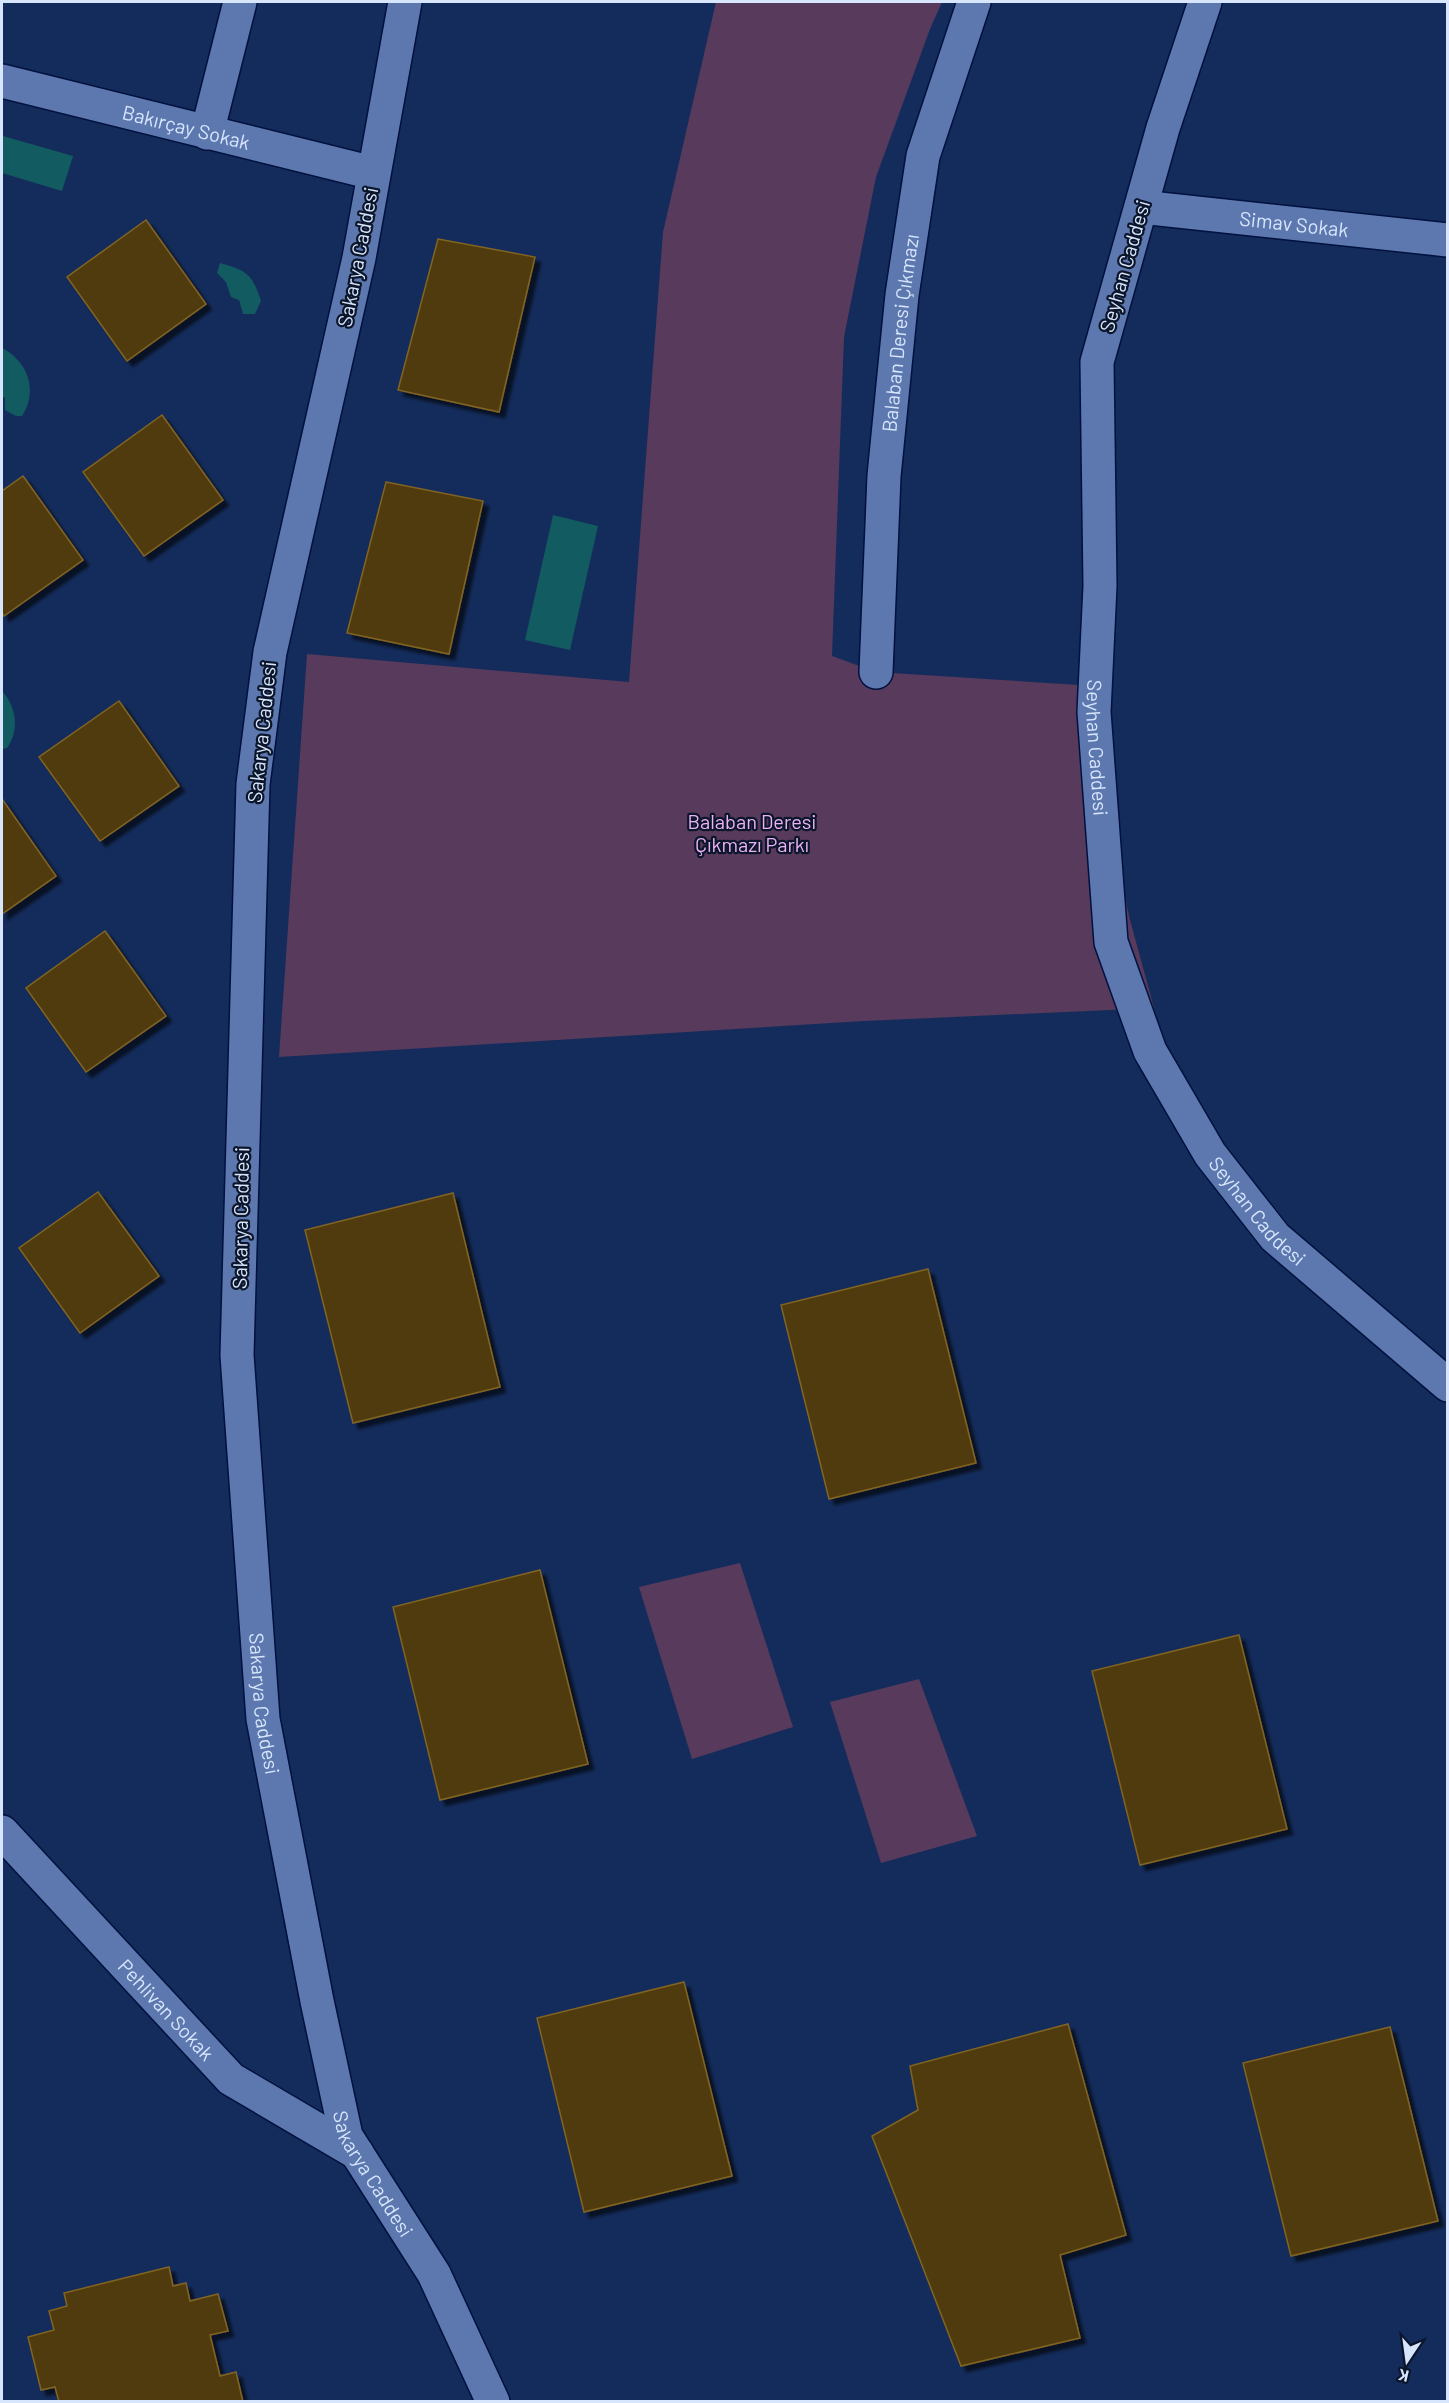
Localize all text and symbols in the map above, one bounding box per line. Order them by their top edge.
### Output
street label: Bakırçay Sokak [120,99,253,154]
street label: Sakarya Caddesi [332,185,382,329]
street label: Seyhan Caddesi [1094,197,1154,335]
street label: Simav Sokak [1238,206,1350,241]
street label: Balaban Deresi Çıkmazı [876,232,923,433]
street label: Sakarya Caddesi [242,660,280,804]
street label: Seyhan Caddesi [1082,679,1114,817]
park label: Balaban Deresi Çıkmazı Parkı [688,809,816,856]
street label: Sakarya Caddesi [227,1147,253,1289]
street label: Seyhan Caddesi [1204,1151,1311,1270]
street label: Sakarya Caddesi [245,1632,285,1776]
street label: Pehlivan Sokak [114,1954,219,2065]
street label: Sakarya Caddesi [329,2108,419,2241]
north arrow [1377,2331,1437,2391]
text: K [1396,2366,1411,2386]

